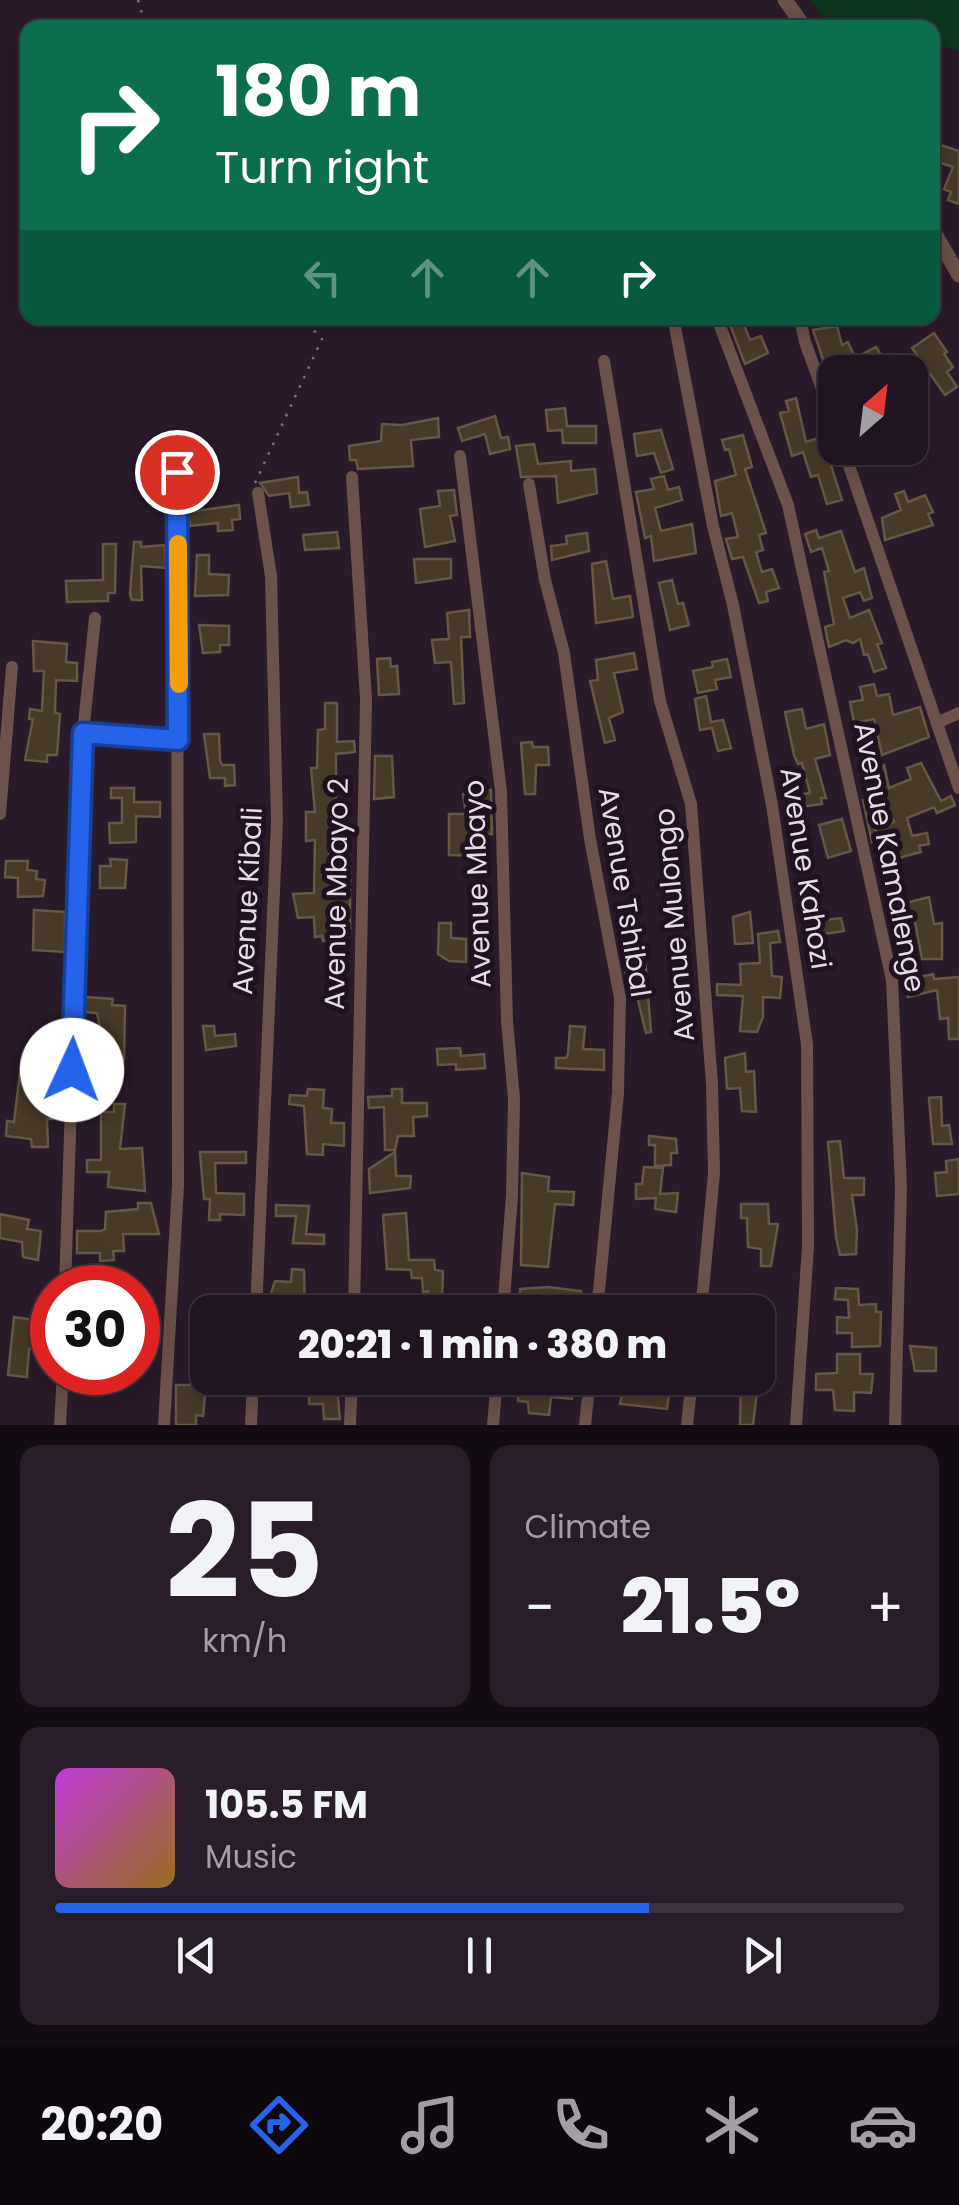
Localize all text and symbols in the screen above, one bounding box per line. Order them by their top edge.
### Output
text: 180 m [215,42,421,141]
icon: right [50,60,180,190]
text: Turn right [215,136,429,199]
icon: left [295,250,350,305]
icon: ahead [400,250,455,305]
icon: ahead [505,250,560,305]
icon: right [610,250,665,305]
north arrow [818,355,928,465]
map controls [818,355,928,465]
pin [135,430,220,515]
icon: arrive [150,445,205,500]
street label: Avenue Kamalenge [844,719,935,996]
street label: Avenue Kahozi [770,764,841,972]
street label: Avenue Mbayo 2 [315,778,358,1010]
street label: Avenue Mbayo [454,779,501,989]
street label: Avenue Tshibal [589,784,660,1000]
street label: Avenue Kibali [223,806,272,996]
street label: Avenue Mulongo [645,807,704,1043]
position arrow [20,1018,124,1122]
speed limit sign: 30 [30,1265,160,1395]
text: 20:21 · 1 min · 380 m [298,1318,667,1371]
text: 25 [165,1460,324,1643]
text: Climate [525,1504,651,1549]
text: 21.5° [621,1554,800,1659]
text: − [525,1569,555,1646]
text: + [866,1569,904,1646]
text: km/h [202,1618,287,1663]
text: 105.5 FM [205,1778,368,1831]
text: Music [205,1834,297,1879]
icon: previous [169,1928,224,1983]
icon: pause [452,1928,507,1983]
icon: next [735,1928,790,1983]
icon: directions [244,2090,314,2160]
icon: music [395,2090,465,2160]
icon: phone [546,2090,616,2160]
icon: climate [697,2090,767,2160]
icon: car [848,2090,918,2160]
text: 20:20 [41,2093,163,2156]

